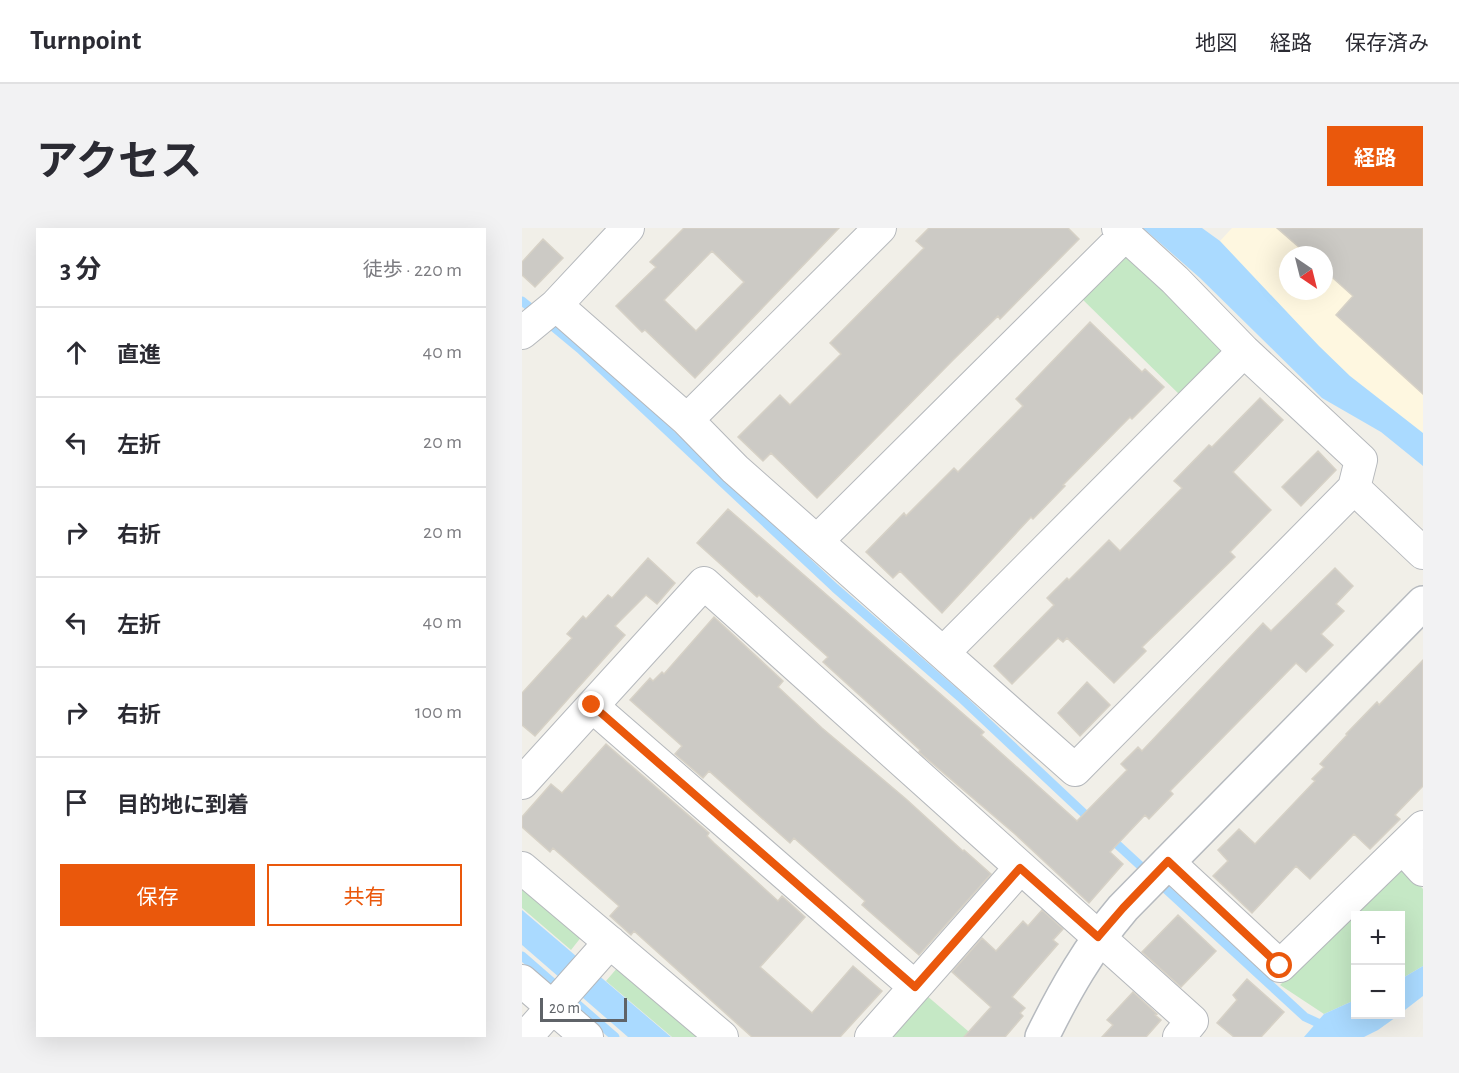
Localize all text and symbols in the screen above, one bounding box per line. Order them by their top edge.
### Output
text: Turnpoint [30,27,141,55]
text: 地図 [1195,33,1237,54]
text: 経路 [1270,33,1312,54]
text: 保存済み [1345,33,1429,54]
button: 経路 [1327,126,1423,186]
text: アクセス [36,141,202,183]
north arrow [1279,246,1333,300]
text: 3 分 [60,257,101,283]
text: 徒歩 · 220 m [363,260,462,280]
icon: ahead [60,336,93,369]
text: 40 m [423,342,462,362]
text: 直進 [117,344,161,366]
icon: left [60,426,93,459]
text: 20 m [423,432,462,452]
text: 左折 [117,434,161,456]
icon: right [60,516,93,549]
text: 20 m [423,522,462,542]
text: 右折 [117,524,161,546]
icon: left [60,606,93,639]
text: 40 m [423,612,462,632]
text: 左折 [117,614,161,636]
route end [578,691,604,717]
icon: right [60,696,93,729]
text: 100 m [415,702,462,722]
text: 右折 [117,704,161,726]
icon: arrive [60,786,93,819]
text: 目的地に到着 [117,794,249,816]
button: 保存 [60,864,255,926]
button: 共有 [267,864,462,926]
map controls [1351,911,1405,1019]
button: + [1351,911,1405,965]
route start [1266,952,1292,978]
button: − [1351,965,1405,1019]
scale bar [540,995,627,1022]
text: 20 m [549,1000,580,1016]

